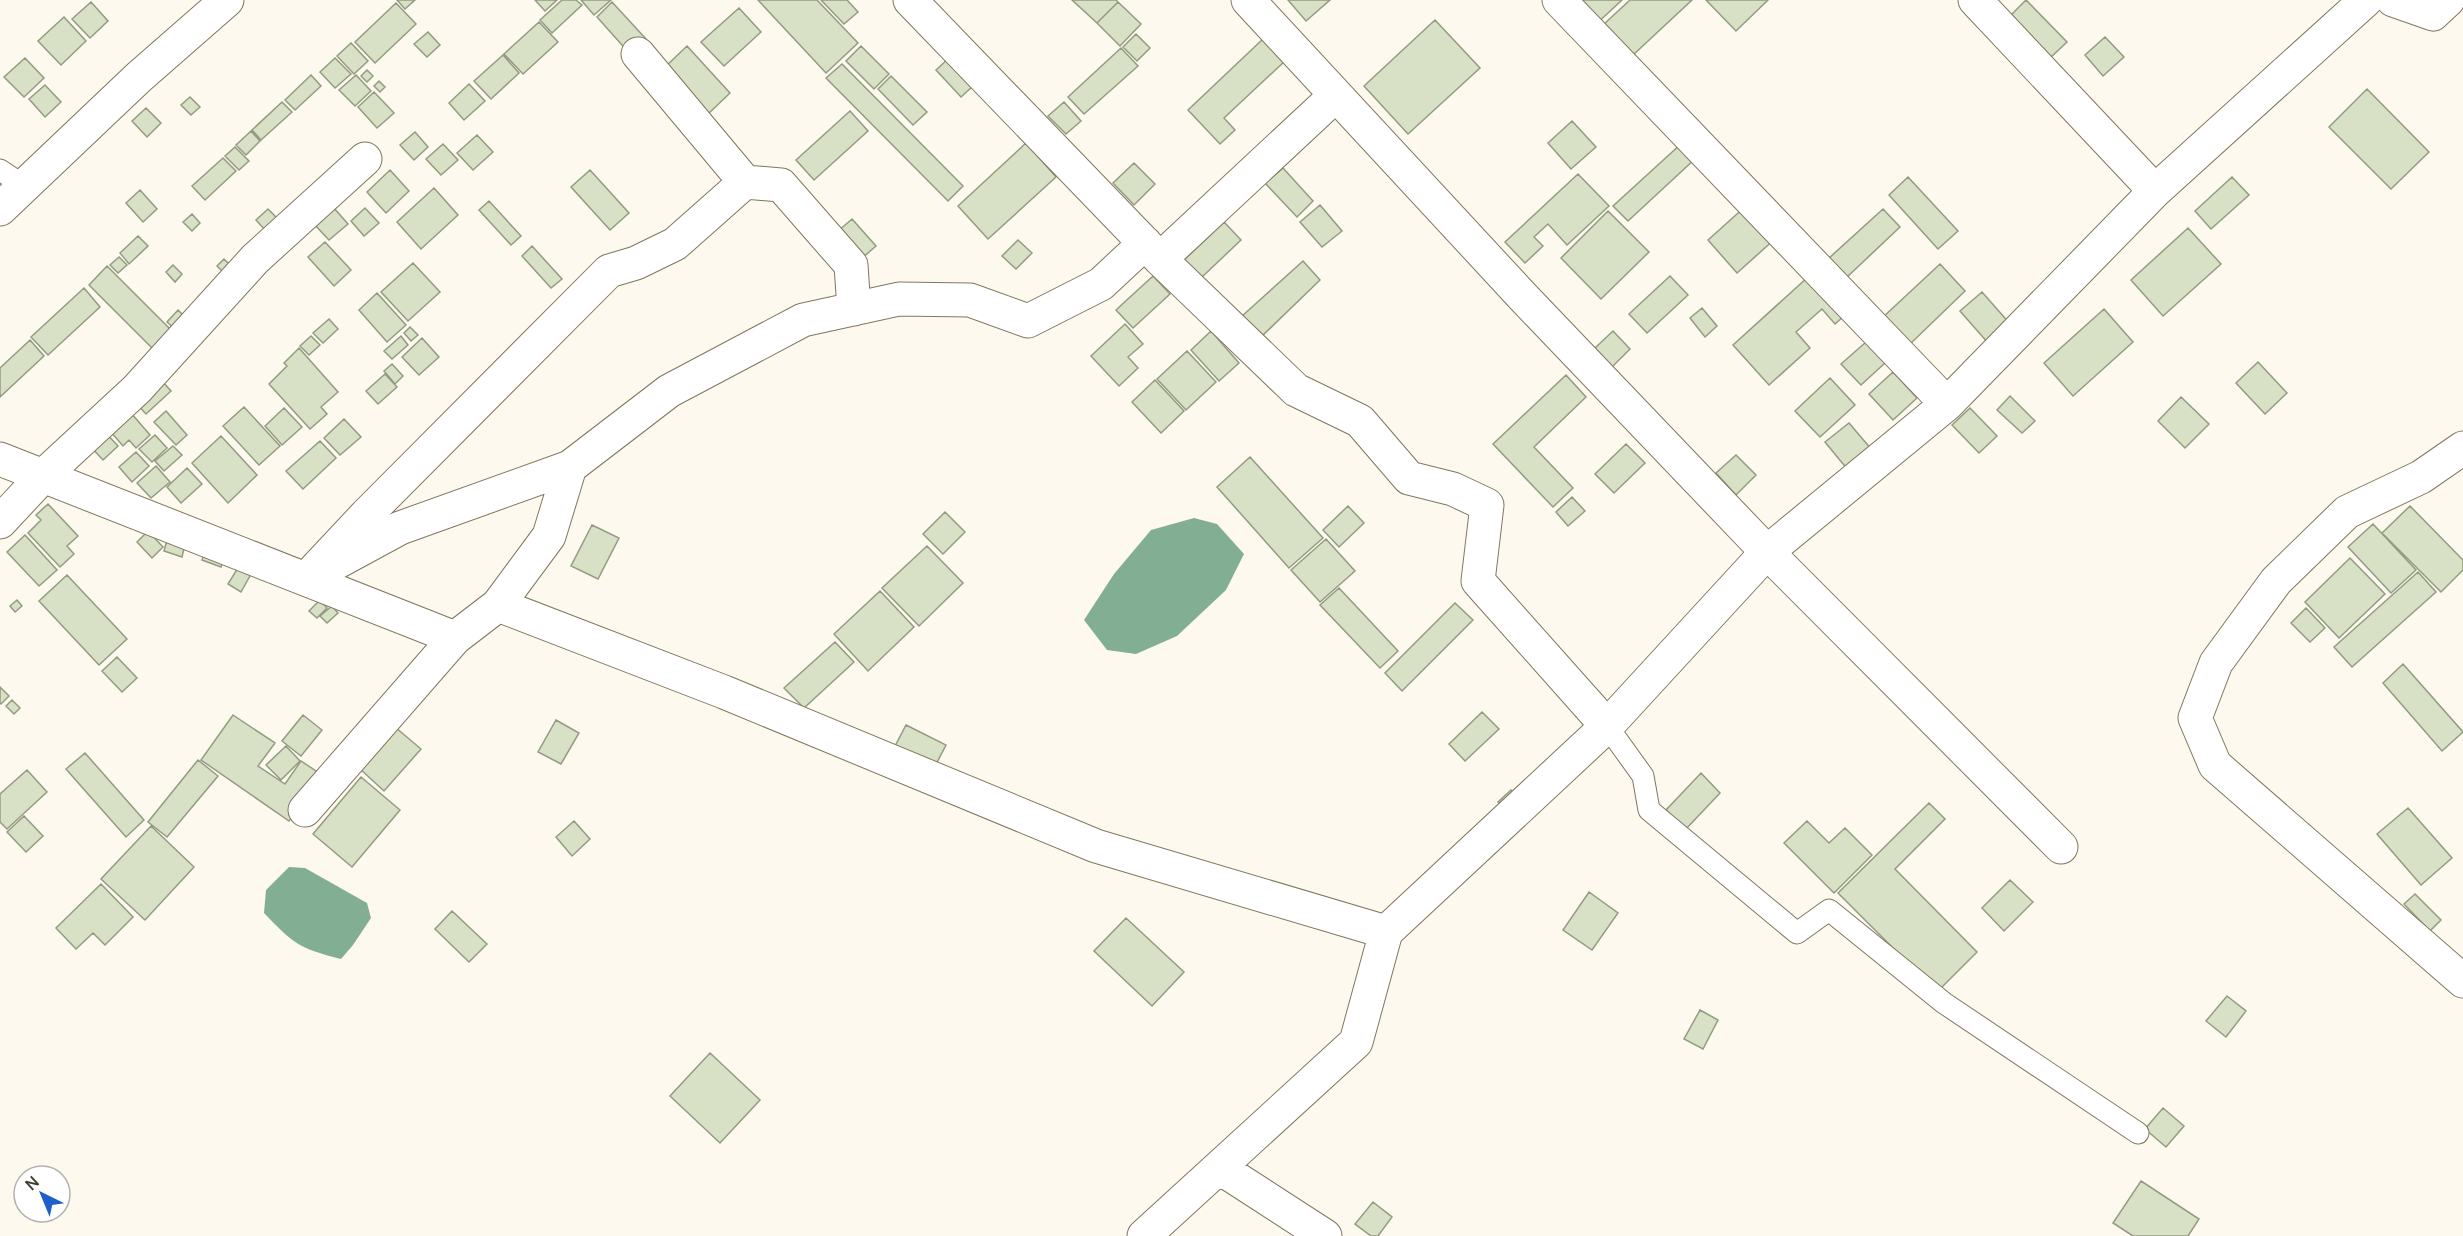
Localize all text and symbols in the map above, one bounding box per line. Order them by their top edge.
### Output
north arrow [12,1164,72,1224]
text: N [20,1171,43,1195]

